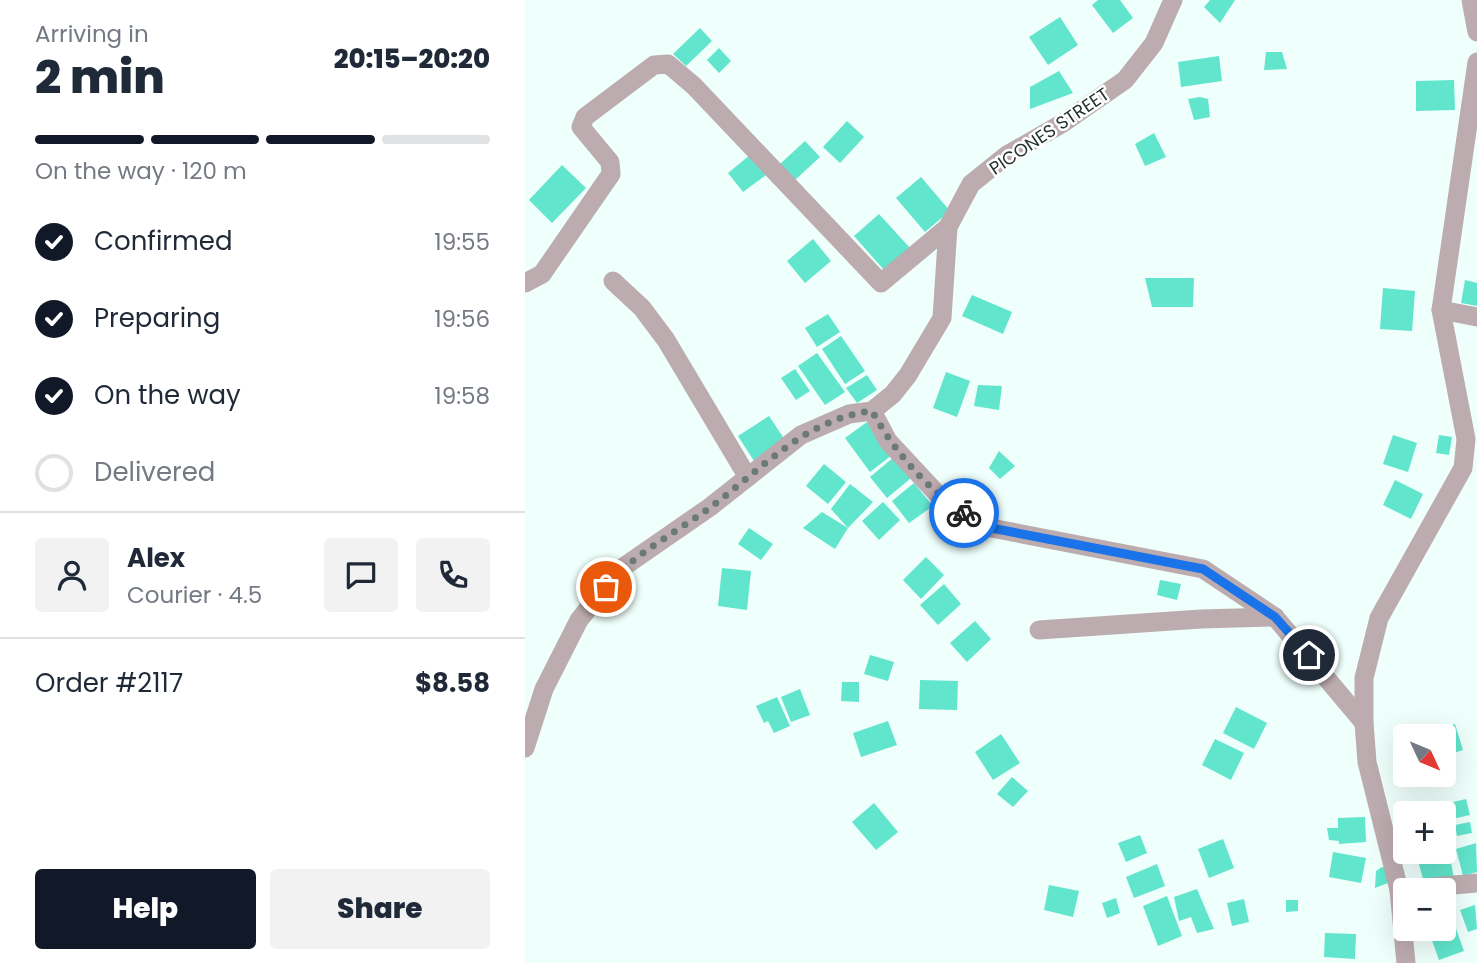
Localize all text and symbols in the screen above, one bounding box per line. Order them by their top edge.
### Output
text: Arriving in [35,18,149,50]
text: 20:15–20:20 [334,41,490,77]
text: 2 min [35,45,165,109]
street label: PICONES STREET [984,81,1114,180]
text: On the way · 120 m [35,155,247,187]
icon: check [35,223,73,261]
text: Confirmed [94,223,232,259]
text: 19:55 [434,226,490,258]
icon: check [35,300,73,338]
text: Preparing [94,300,220,336]
text: 19:56 [434,303,490,335]
icon: check [35,377,73,415]
text: On the way [94,377,241,413]
text: 19:58 [434,380,490,412]
text: Delivered [94,454,215,490]
courier [929,478,999,548]
icon: bike [945,494,983,532]
button: person [35,538,109,612]
button: chat [324,538,398,612]
button: phone [416,538,490,612]
text: Alex [127,540,185,576]
pin [576,557,636,617]
icon: bag [587,568,625,606]
text: Courier · 4.5 [127,579,262,611]
pin [1279,625,1339,685]
icon: home [1290,636,1328,674]
text: Order #2117 [35,665,183,701]
text: $8.58 [415,665,490,701]
north arrow [1393,724,1456,788]
map controls [1393,724,1456,941]
button: + [1393,801,1456,864]
button: Help [35,869,256,949]
button: Share [270,869,490,949]
button: − [1393,878,1456,941]

